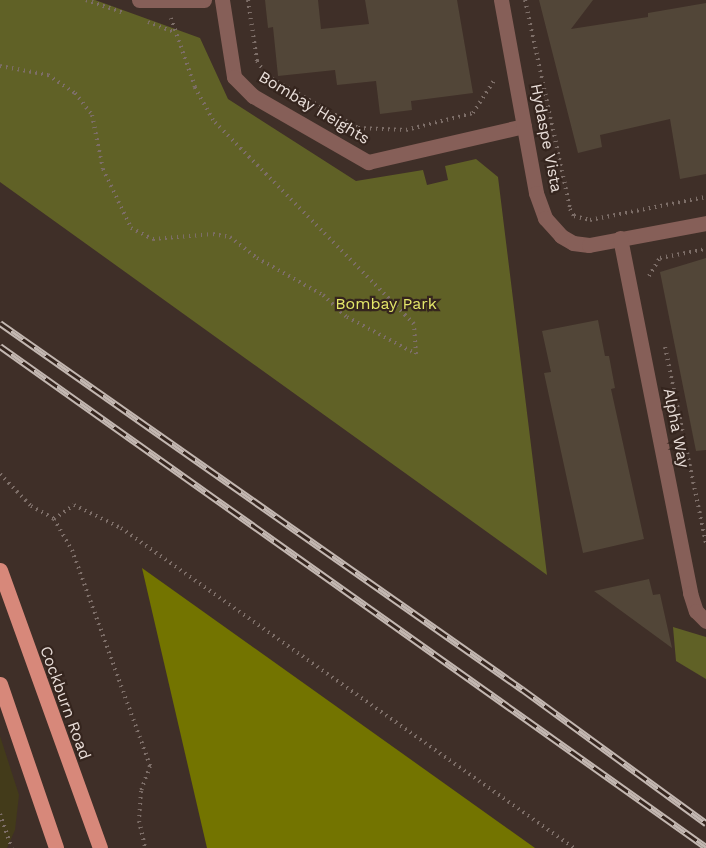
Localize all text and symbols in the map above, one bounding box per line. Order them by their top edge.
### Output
street label: Bombay Heights [255,67,373,149]
street label: Hydaspe Vista [526,82,566,194]
park label: Bombay Park [335,294,437,314]
street label: Alpha Way [659,386,693,470]
street label: Cockburn Road [36,644,94,762]

